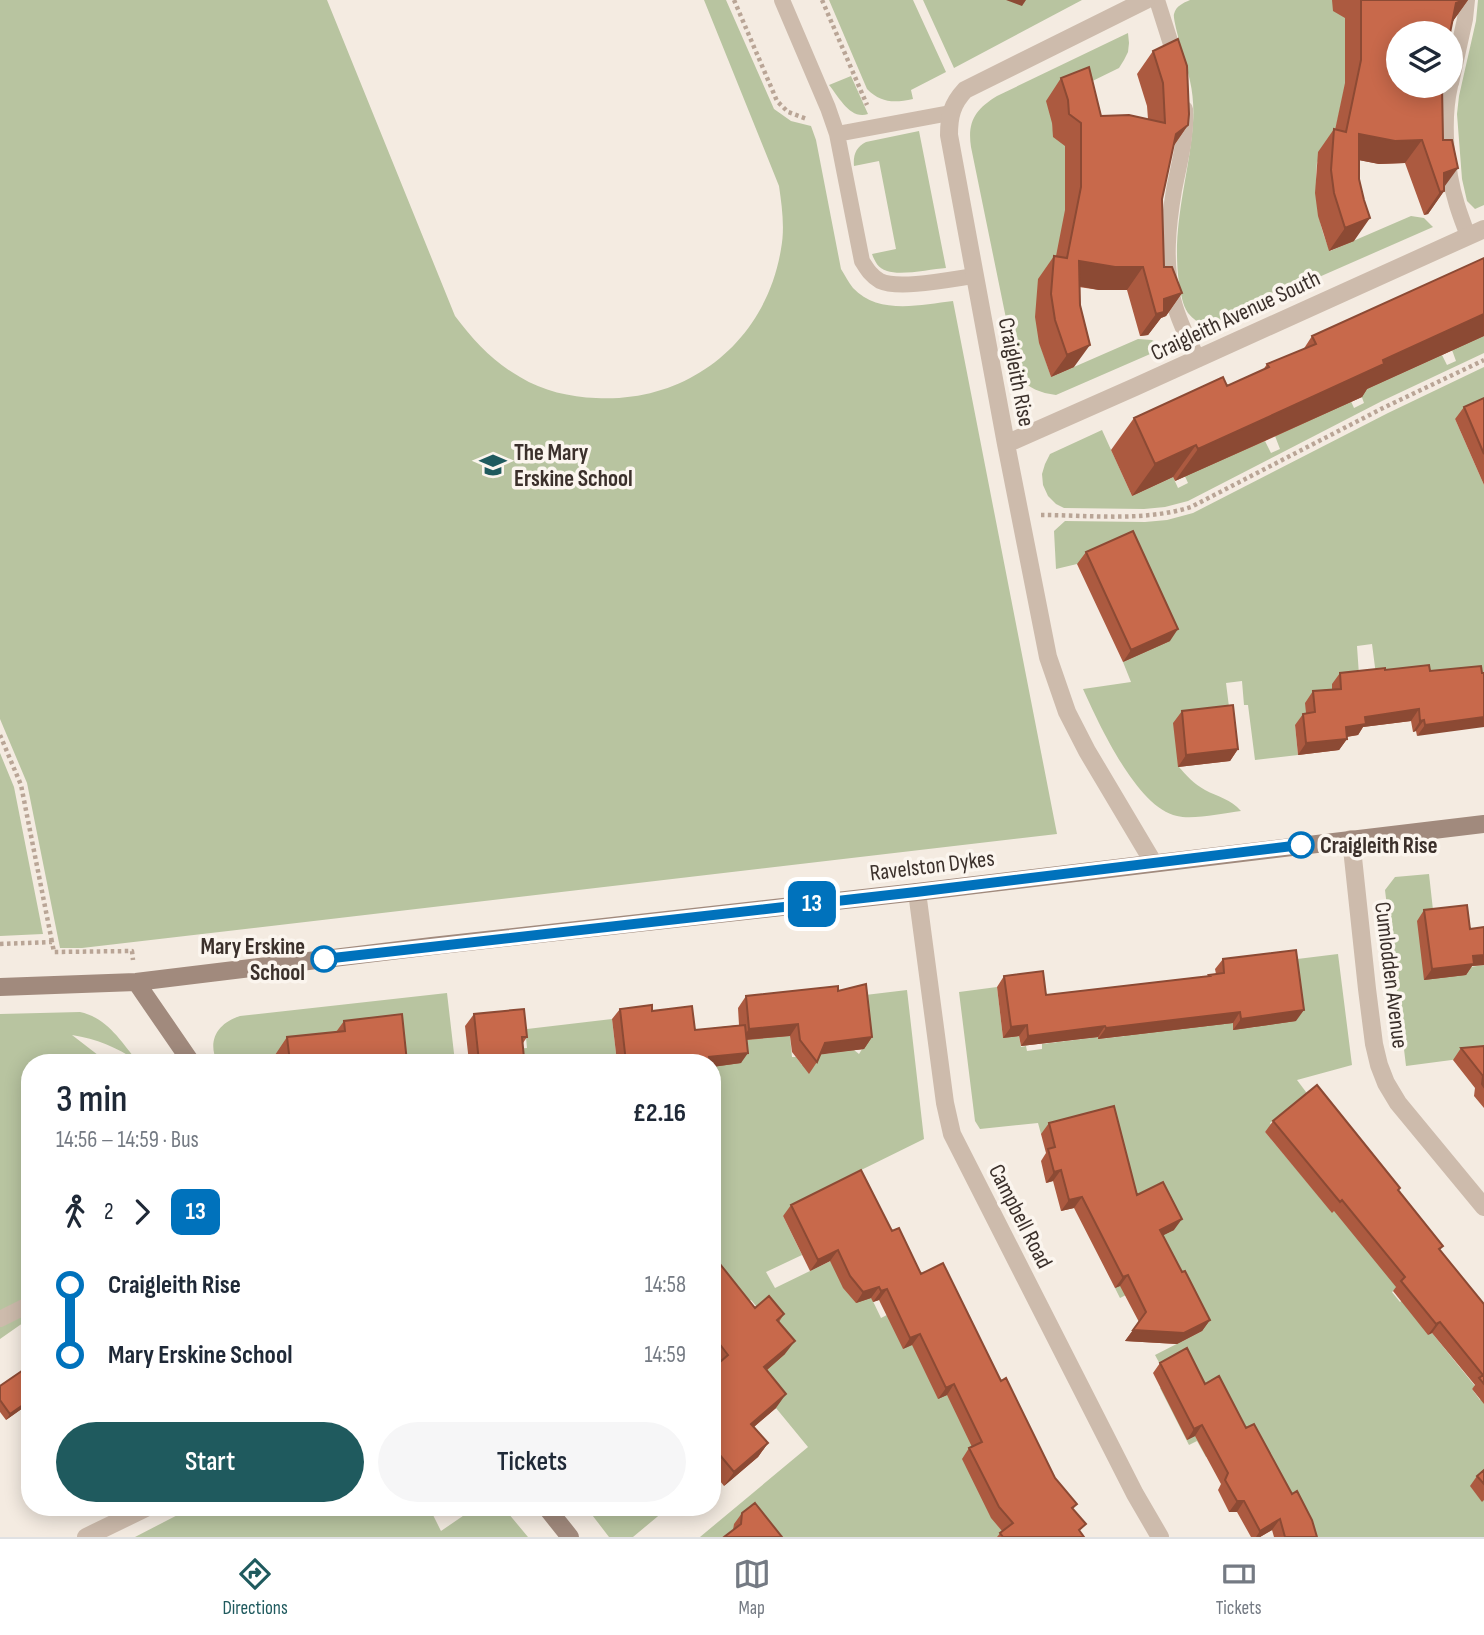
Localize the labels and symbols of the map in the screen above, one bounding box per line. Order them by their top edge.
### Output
street label: Craigleith Avenue South [1146,264,1325,367]
street label: Craigleith Rise [992,315,1040,429]
place label: The Mary Erskine School [514,439,633,493]
school or university icon: The Mary Erskine School [478,450,508,480]
marker: Craigleith Rise [1288,832,1314,858]
place label: Craigleith Rise [1320,832,1437,860]
street label: Ravelston Dykes [868,844,996,888]
line badge: 13 [780,881,844,927]
street label: Cumlodden Avenue [1368,900,1414,1050]
place label: Mary Erskine School [200,933,305,987]
marker: Mary Erskine School [311,946,337,972]
street label: Campbell Road [982,1160,1058,1273]

